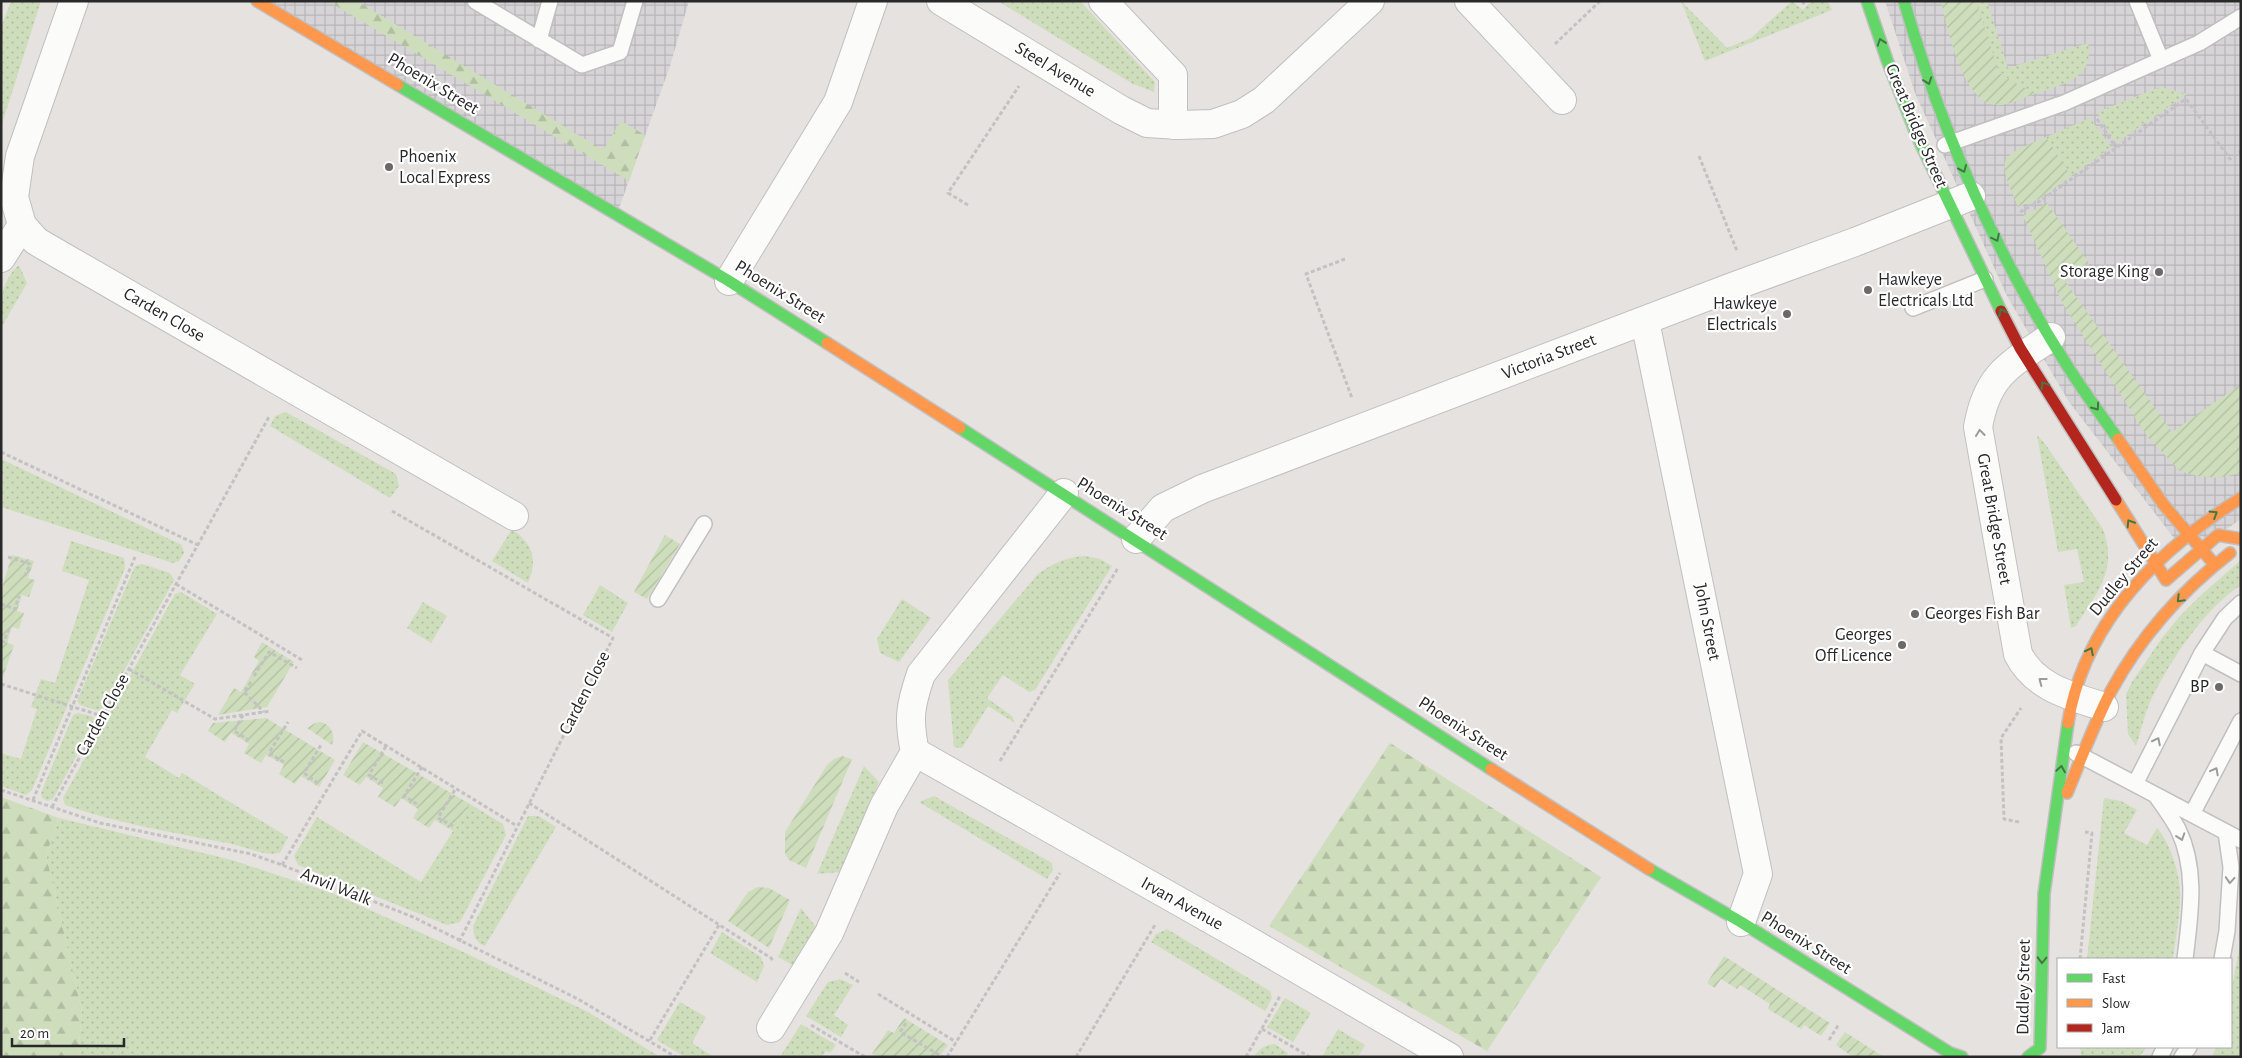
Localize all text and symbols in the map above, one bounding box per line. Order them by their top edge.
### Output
one-way arrow [1877,38,1887,47]
street label: Steel Avenue [1012,39,1098,101]
street label: Phoenix Street [384,50,482,118]
street label: Great Bridge Street [1882,61,1950,191]
one-way arrow [1922,76,1932,85]
place label: Phoenix Local Express [399,148,490,187]
marker: Phoenix Local Express [383,161,395,173]
one-way arrow [1957,163,1967,172]
one-way arrow [1990,233,2000,242]
street label: Phoenix Street [732,257,829,327]
place label: Storage King [2060,263,2149,281]
marker: Storage King [2153,266,2165,278]
place label: Hawkeye Electricals Ltd [1878,271,1974,310]
marker: Hawkeye Electricals Ltd [1862,284,1874,296]
street label: Carden Close [120,285,208,345]
place label: Hawkeye Electricals [1707,295,1777,334]
marker: Hawkeye Electricals [1781,308,1793,320]
one-way arrow [1998,308,2008,317]
street label: Victoria Street [1499,331,1599,383]
one-way arrow [2040,381,2050,390]
one-way arrow [2090,402,2099,411]
one-way arrow [1975,429,1986,437]
street label: Great Bridge Street [1974,452,2014,586]
street label: Phoenix Street [1074,474,1171,544]
one-way arrow [2208,511,2217,521]
one-way arrow [2126,519,2136,528]
street label: Dudley Street [2086,534,2162,620]
street label: John Street [1691,582,1723,662]
one-way arrow [2177,593,2186,602]
place label: Georges Fish Bar [1925,605,2040,623]
marker: Georges Fish Bar [1909,608,1921,620]
place label: Georges Off Licence [1815,626,1892,665]
marker: Georges Off Licence [1896,639,1908,651]
one-way arrow [2084,647,2095,656]
street label: Carden Close [556,648,614,738]
street label: Carden Close [73,671,133,759]
one-way arrow [2038,678,2048,687]
place label: BP [2190,678,2209,696]
marker: BP [2213,681,2225,693]
street label: Phoenix Street [1415,693,1511,765]
one-way arrow [2151,737,2161,746]
one-way arrow [2055,765,2066,773]
one-way arrow [2209,767,2219,776]
one-way arrow [2175,833,2185,841]
street label: Anvil Walk [298,865,375,910]
street label: Irvan Avenue [1138,874,1226,934]
one-way arrow [2225,877,2236,885]
street label: Phoenix Street [1758,908,1855,978]
street label: Dudley Street [2014,939,2034,1035]
one-way arrow [2037,957,2047,965]
legend [2057,958,2232,1048]
text: Fast [2102,971,2126,986]
text: Slow [2102,996,2130,1011]
scale bar [12,1016,125,1048]
text: Jam [2102,1021,2125,1036]
text: 20 m [20,1026,49,1041]

